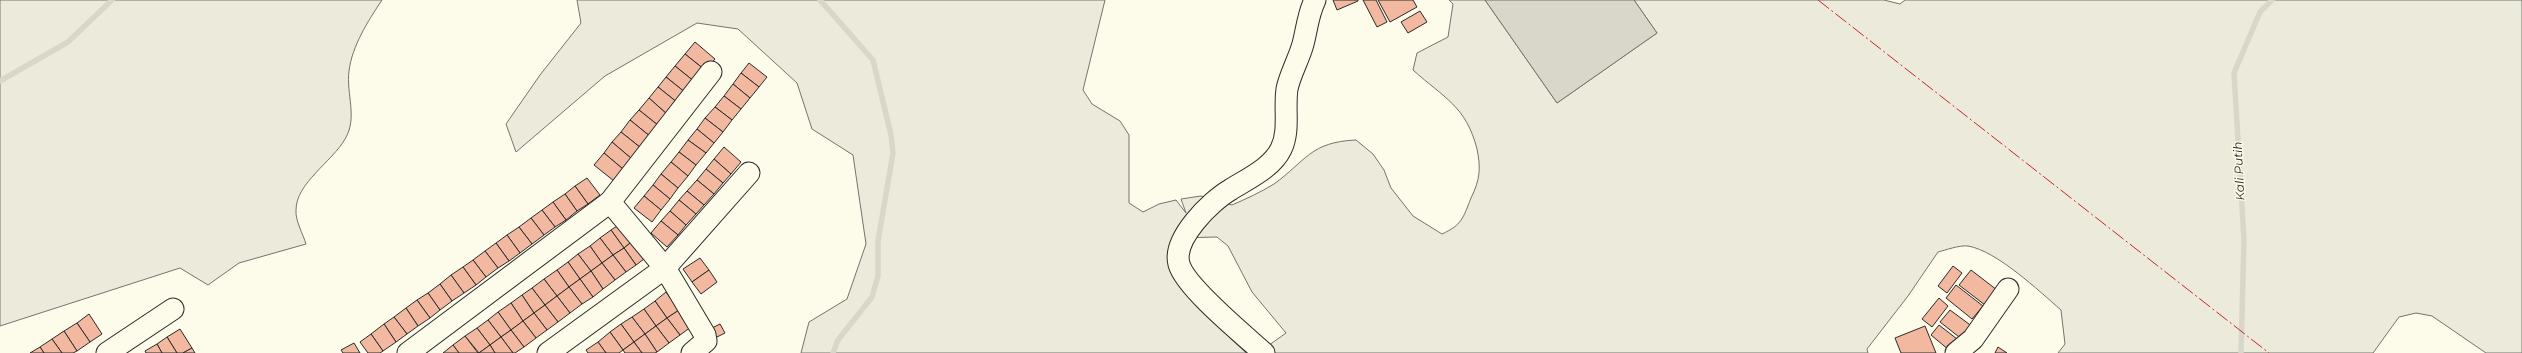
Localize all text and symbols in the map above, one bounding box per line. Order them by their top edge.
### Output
water label: Kali Putih [2229,141,2248,201]

